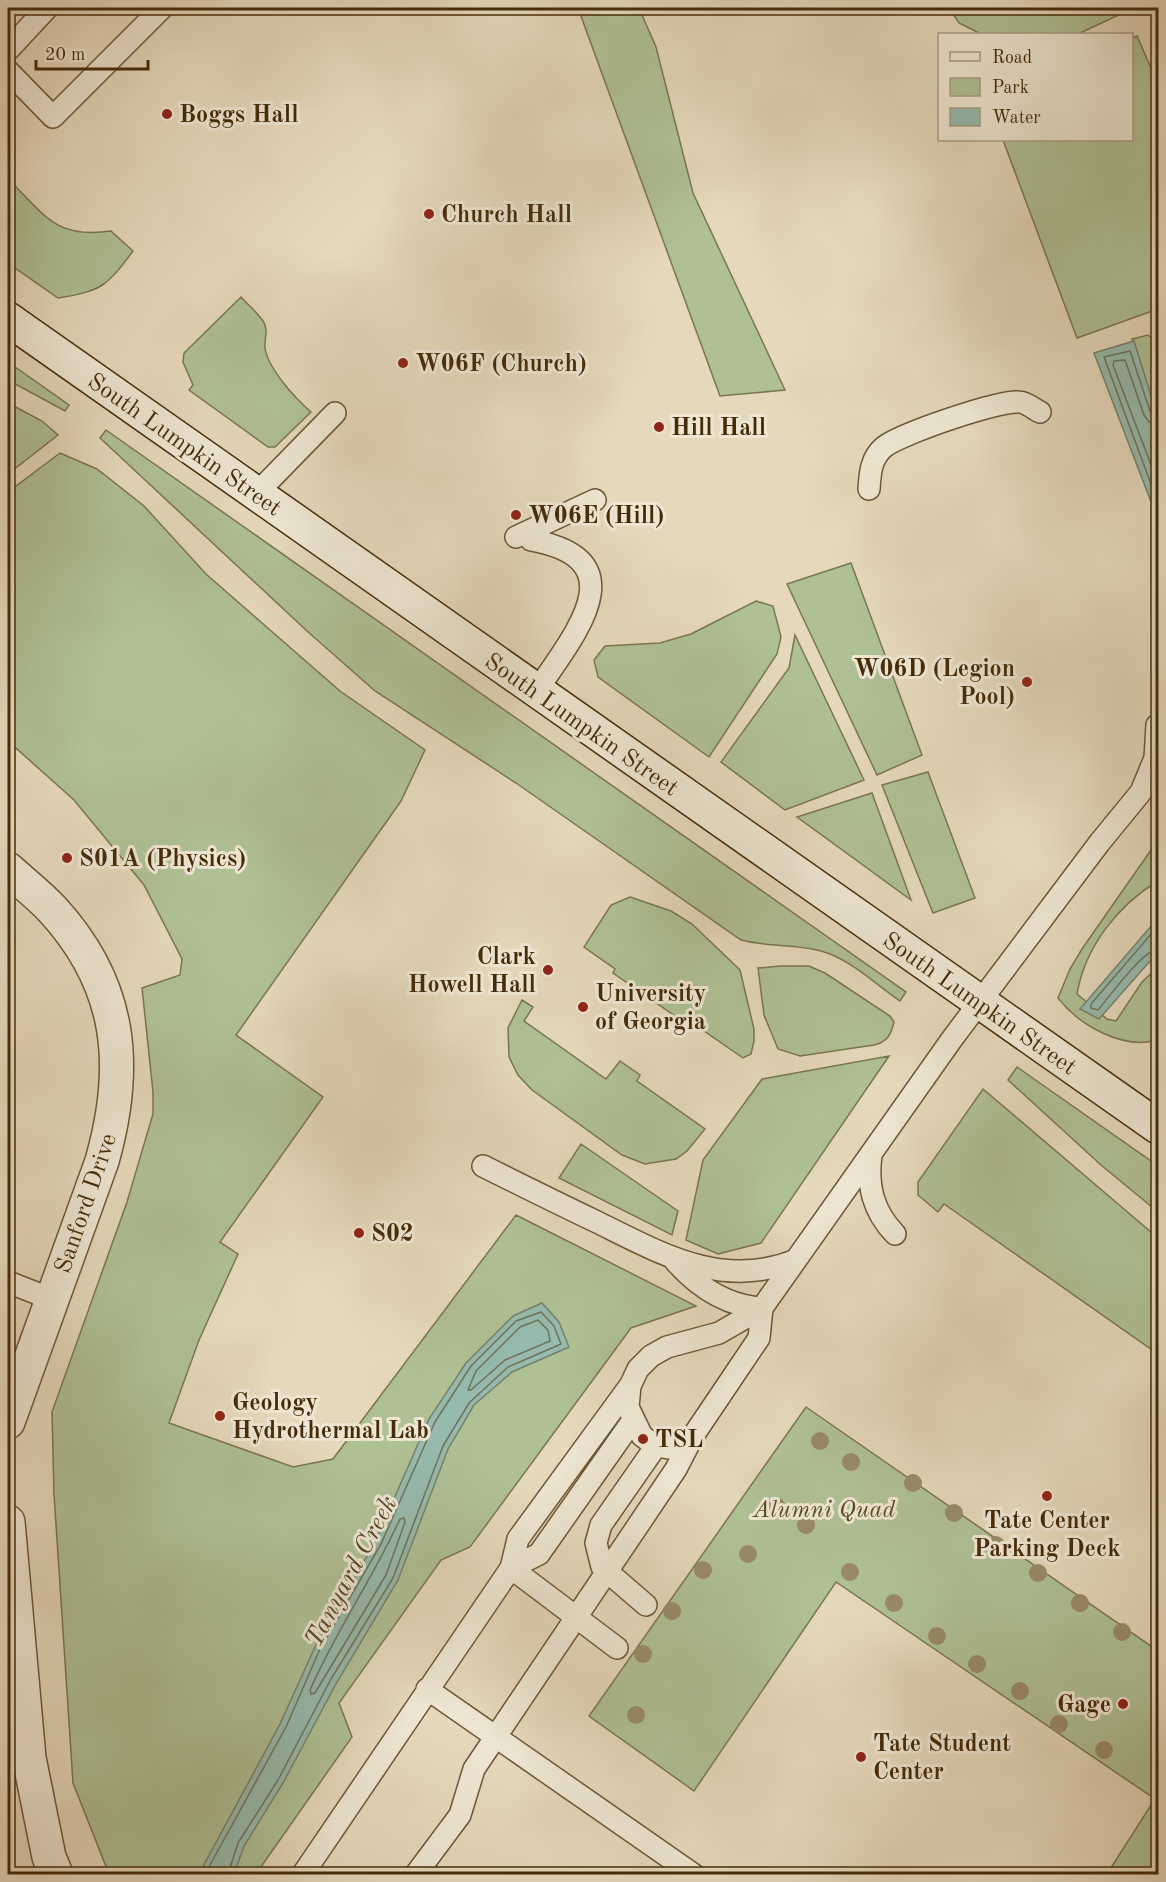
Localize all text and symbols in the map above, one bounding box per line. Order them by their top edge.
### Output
scale bar [36,33,148,71]
legend [938,33,1133,141]
text: 20 m [45,46,85,64]
text: Road [992,49,1032,67]
text: Park [992,79,1029,97]
place label: Boggs Hall [179,104,299,128]
marker: Boggs Hall [160,107,174,121]
text: Water [992,109,1041,127]
place label: Church Hall [441,204,572,228]
marker: Church Hall [422,207,436,221]
place label: W06F (Church) [415,352,587,377]
marker: W06F (Church) [396,356,410,370]
street label: South Lumpkin Street [83,370,285,522]
place label: Hill Hall [671,417,766,441]
marker: Hill Hall [652,420,666,434]
place label: W06E (Hill) [528,504,664,529]
marker: W06E (Hill) [509,508,523,522]
street label: South Lumpkin Street [480,650,682,802]
place label: W06D (Legion Pool) [854,657,1015,710]
marker: W06D (Legion Pool) [1020,675,1034,689]
place label: S01A (Physics) [79,847,246,872]
marker: S01A (Physics) [60,851,74,865]
street label: South Lumpkin Street [878,929,1080,1081]
place label: Clark Howell Hall [408,946,536,998]
marker: Clark Howell Hall [541,963,555,977]
place label: University of Georgia [595,983,706,1035]
marker: University of Georgia [576,1000,590,1014]
street label: Sanford Drive [52,1131,122,1277]
place label: S02 [371,1223,414,1247]
marker: S02 [352,1226,366,1240]
place label: Geology Hydrothermal Lab [232,1392,429,1444]
marker: Geology Hydrothermal Lab [213,1409,227,1423]
place label: TSL [655,1429,703,1453]
marker: TSL [636,1432,650,1446]
marker: Tate Center Parking Deck [1040,1489,1054,1503]
water label: Tanyard Creek [301,1492,403,1652]
park label: Alumni Quad [751,1499,895,1523]
place label: Tate Center Parking Deck [973,1510,1121,1562]
place label: Gage [1057,1694,1111,1718]
marker: Gage [1116,1697,1130,1711]
place label: Tate Student Center [873,1733,1011,1785]
marker: Tate Student Center [854,1750,868,1764]

